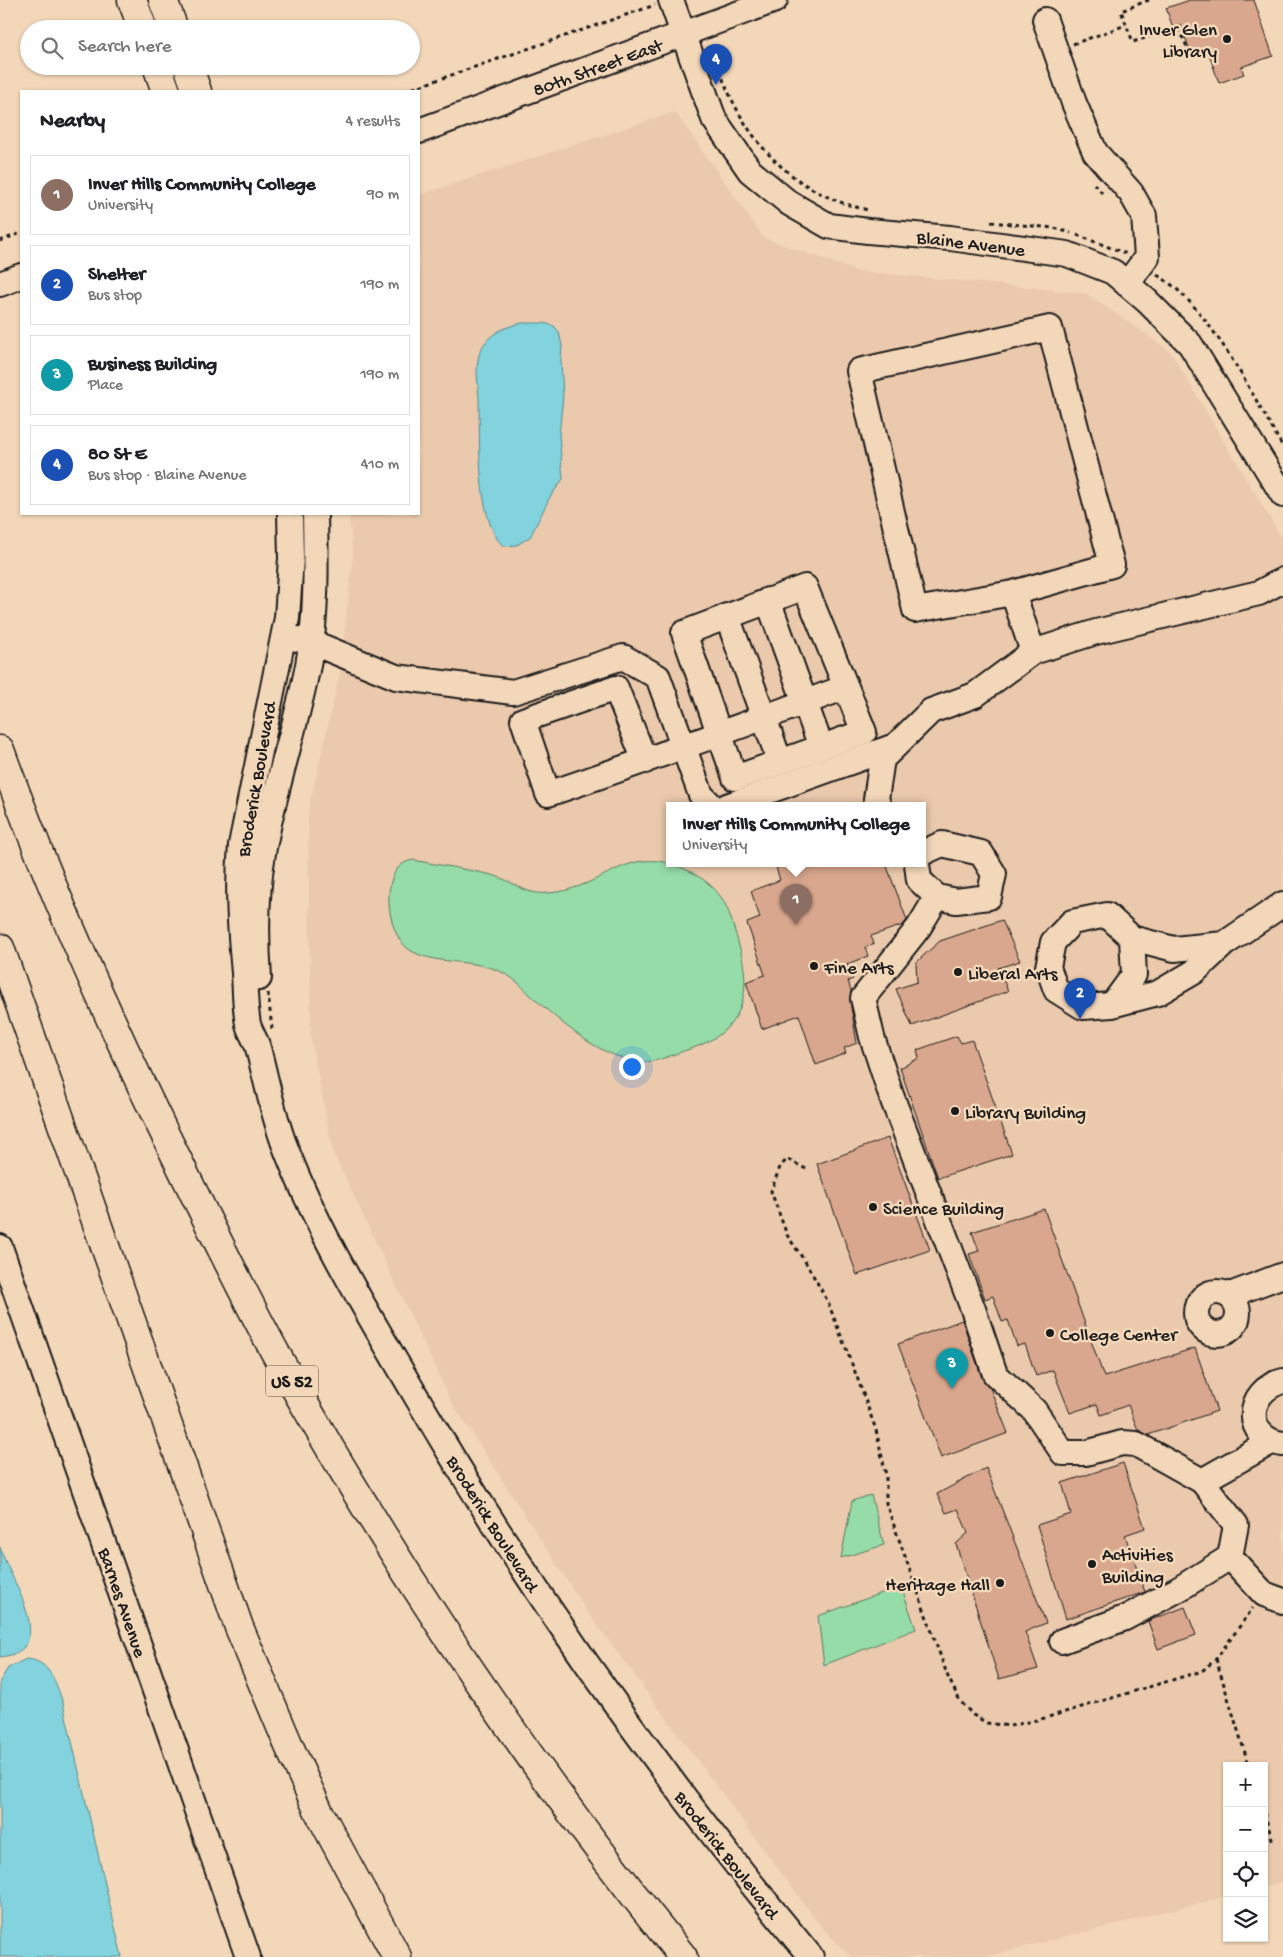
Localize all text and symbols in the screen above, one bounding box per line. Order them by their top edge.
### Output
search box [20,20,420,75]
place label: Inver Glen Library [1139,20,1218,65]
marker: Inver Glen Library [1221,33,1233,45]
icon: search [38,34,66,62]
street label: 80th Street East [530,34,668,103]
text: Search here [78,36,172,59]
pin: 4 [700,44,732,85]
text: Nearby [40,110,105,135]
text: 4 results [345,113,400,132]
text: Inver Hills Community College [88,174,316,197]
text: 1 [54,186,60,205]
text: 90 m [367,186,399,205]
text: University [88,197,153,216]
street label: Blaine Avenue [914,227,1026,264]
text: Shelter [88,264,145,287]
text: 2 [53,276,61,295]
text: 190 m [360,276,399,295]
text: Bus stop [88,287,142,306]
text: Business Building [88,354,217,377]
text: 3 [53,366,61,385]
text: 190 m [360,366,399,385]
text: Place [88,377,123,396]
text: 80 St E [88,444,147,467]
text: 4 [53,456,61,475]
text: 410 m [361,456,399,475]
text: Bus stop · Blaine Avenue [88,467,246,486]
street label: Broderick Boulevard [233,699,284,860]
popup [666,802,926,867]
text: Inver Hills Community College [682,814,910,837]
text: University [682,837,747,856]
pin: 1 [780,884,812,925]
place label: Fine Arts [823,958,895,981]
marker: Fine Arts [808,960,820,972]
place label: Liberal Arts [968,964,1059,987]
marker: Liberal Arts [952,966,964,978]
pin: 2 [1064,978,1096,1019]
your location [619,1054,645,1080]
place label: Library Building [965,1103,1086,1126]
marker: Library Building [949,1105,961,1117]
place label: Science Building [883,1199,1004,1222]
marker: Science Building [867,1201,879,1213]
place label: College Center [1060,1325,1179,1348]
marker: College Center [1044,1327,1056,1339]
pin: 3 [936,1348,968,1389]
road number: US 52 [266,1365,318,1396]
street label: Broderick Boulevard [439,1451,543,1599]
street label: Barnes Avenue [91,1544,150,1661]
place label: Activities Building [1101,1545,1174,1590]
marker: Activities Building [1086,1558,1098,1570]
place label: Heritage Hall [885,1575,990,1598]
marker: Heritage Hall [994,1577,1006,1589]
map controls [1223,1762,1268,1942]
button: + [1223,1762,1268,1807]
street label: Broderick Boulevard [667,1787,784,1926]
button: − [1223,1807,1268,1852]
button: locate [1223,1852,1268,1897]
button: layers [1223,1897,1268,1942]

